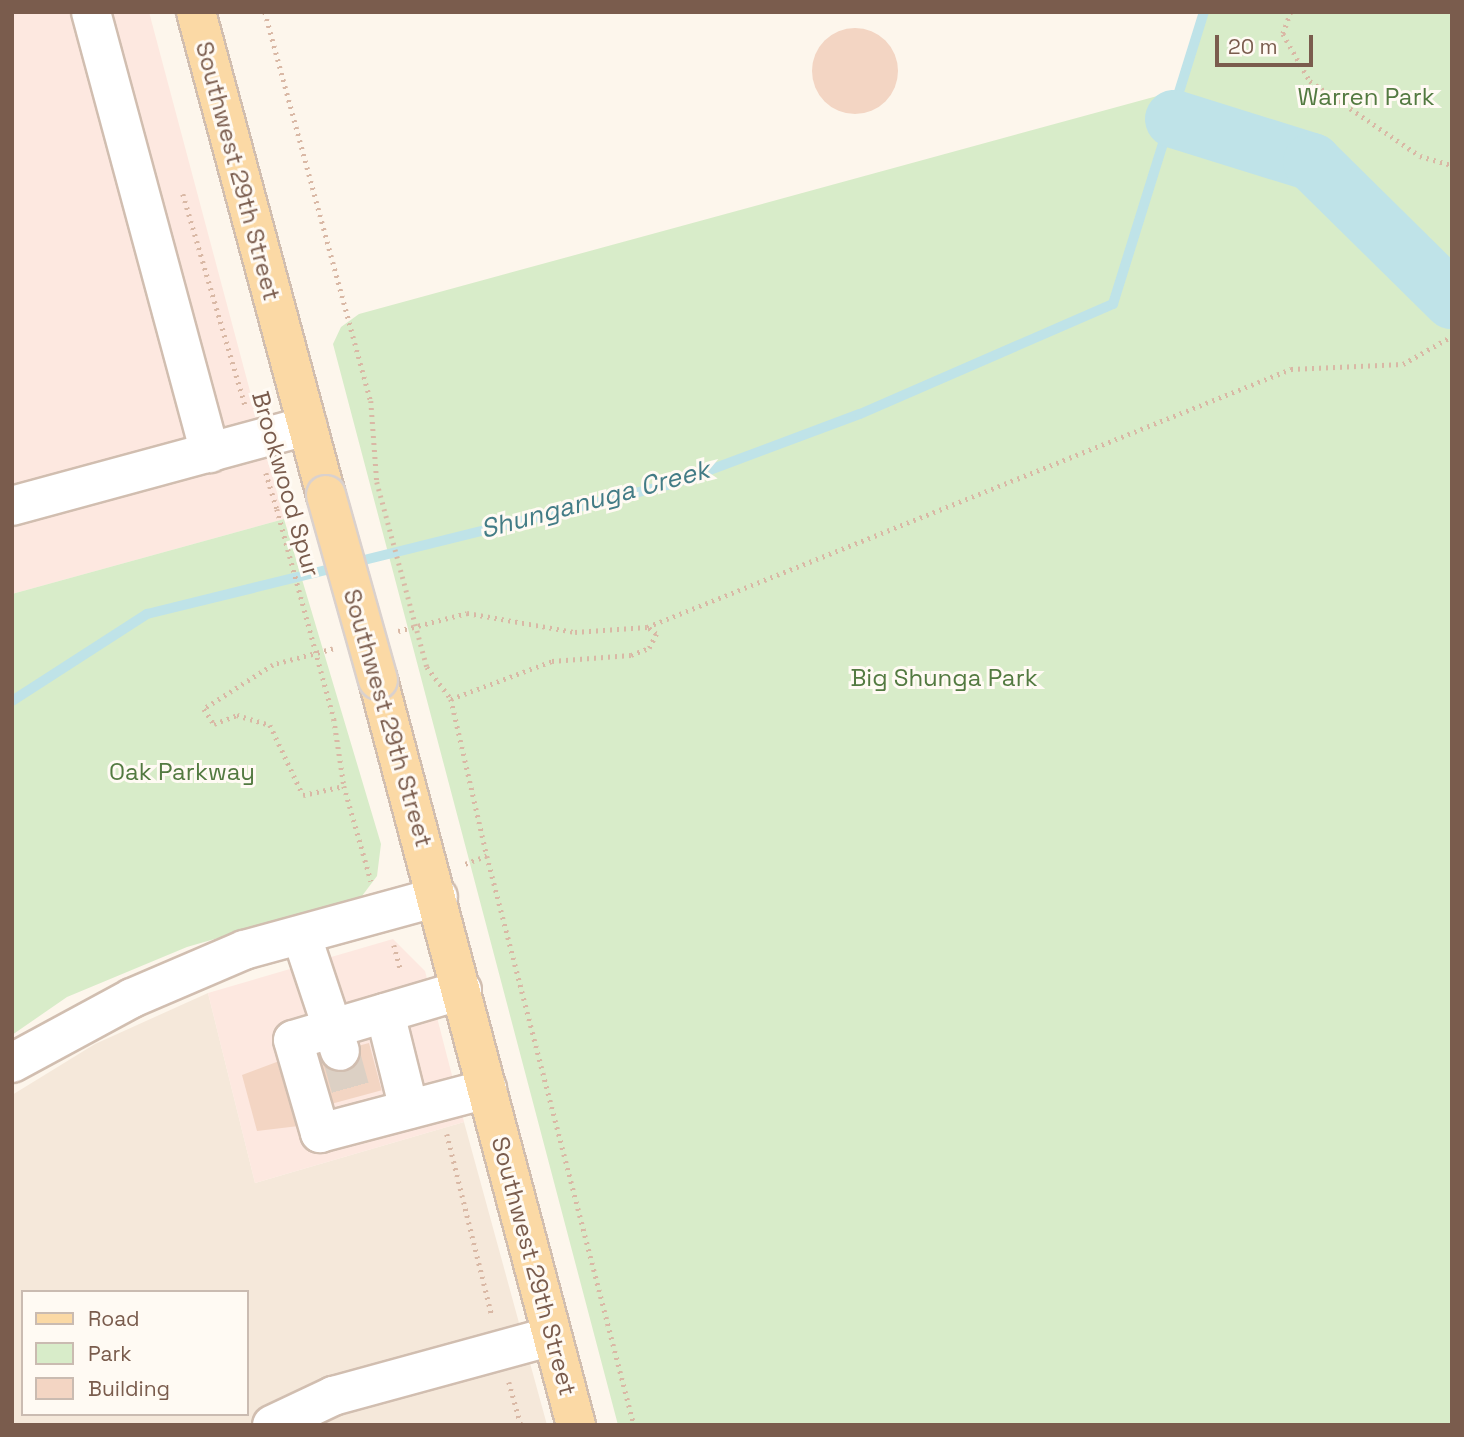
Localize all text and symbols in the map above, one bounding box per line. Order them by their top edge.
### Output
scale bar [1219,21,1317,65]
text: 20 m [1228,33,1278,60]
street label: Southwest 29th Street [190,38,286,304]
park label: Warren Park [1297,83,1435,111]
street label: Brookwood Spur [246,388,326,580]
water label: Shunganuga Creek [477,454,713,546]
street label: Southwest 29th Street [337,586,439,850]
park label: Big Shunga Park [850,664,1038,692]
park label: Oak Parkway [109,758,255,786]
street label: Southwest 29th Street [486,1133,582,1399]
legend [21,1290,248,1416]
text: Road [88,1305,140,1332]
text: Park [88,1340,132,1367]
text: Building [88,1375,170,1402]

